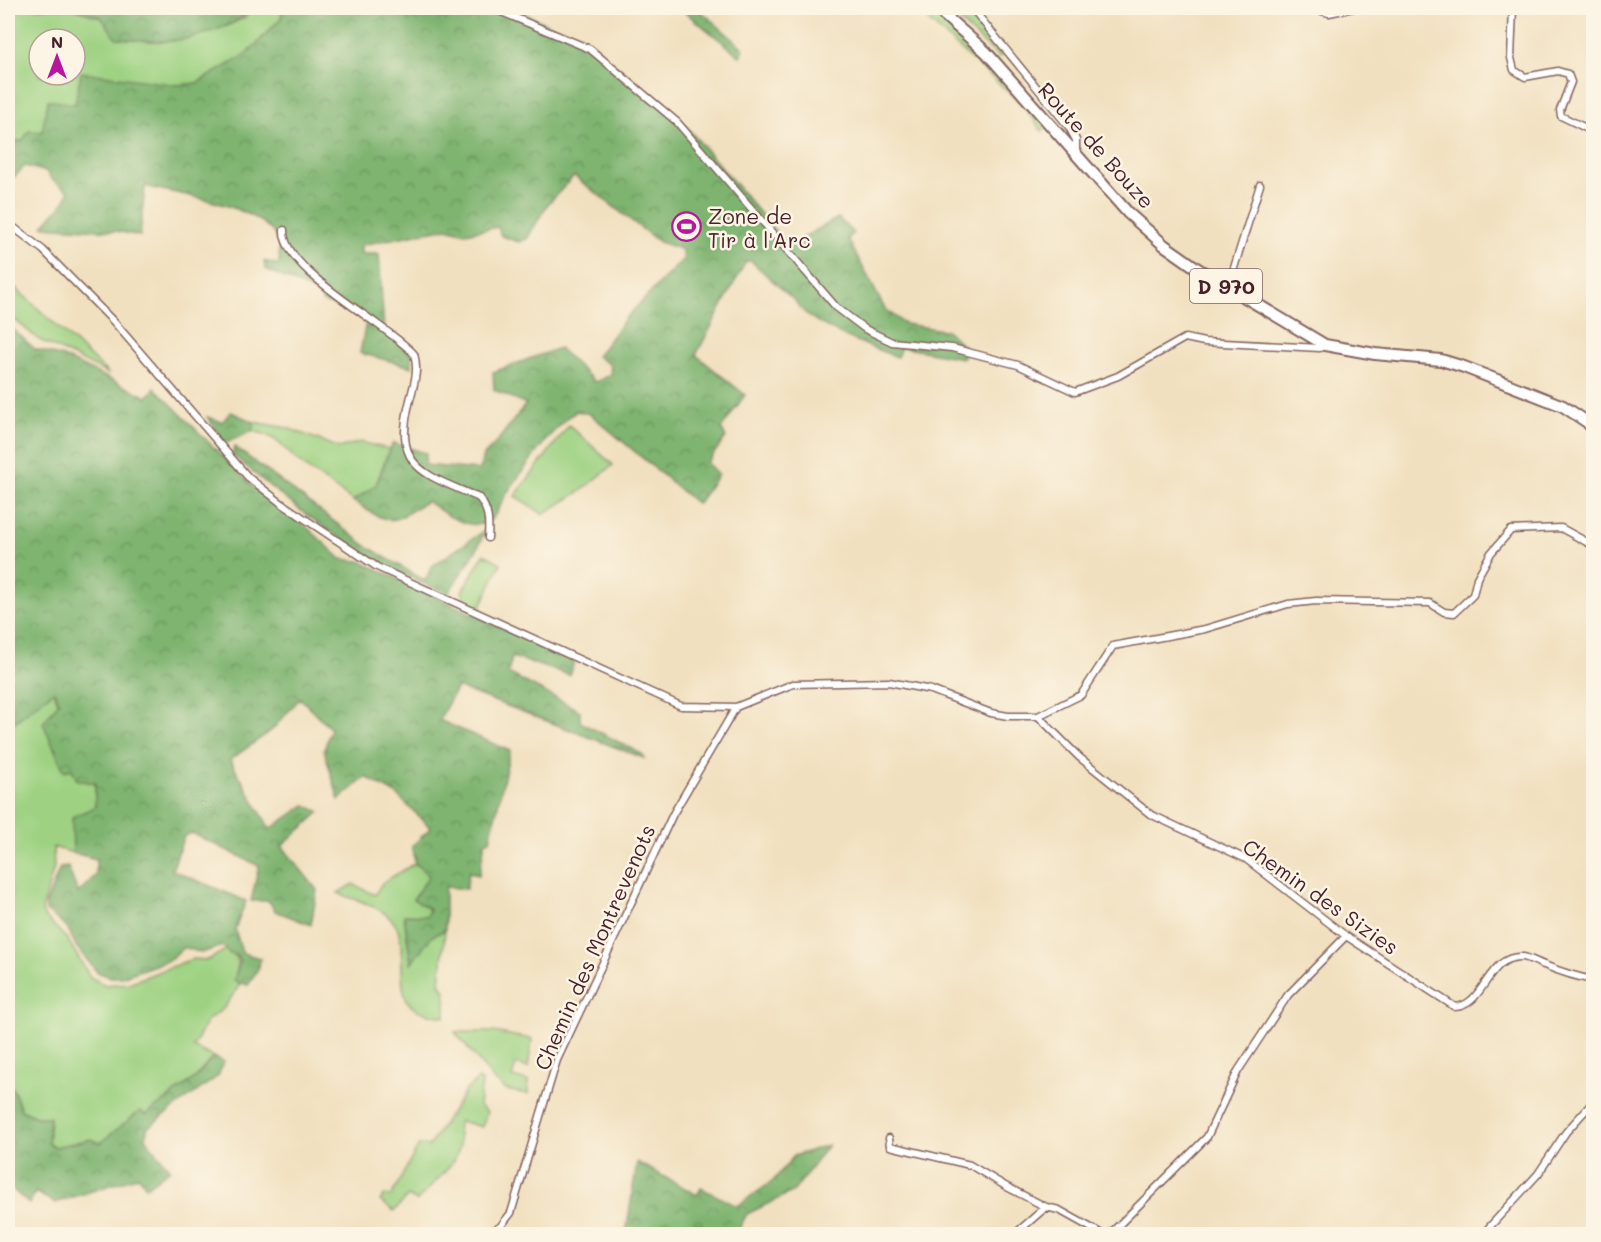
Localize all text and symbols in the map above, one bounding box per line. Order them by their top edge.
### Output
north arrow [27,27,87,87]
text: N [51,31,63,52]
street label: Route de Bouze [1033,76,1161,214]
place label: Zone de Tir à l'Arc [708,202,811,253]
sports icon: Zone de Tir à l'Arc [671,211,703,243]
road number: D 970 [1190,269,1262,303]
street label: Chemin des Montrevenots [528,820,660,1074]
street label: Chemin des Sizies [1238,832,1404,960]

